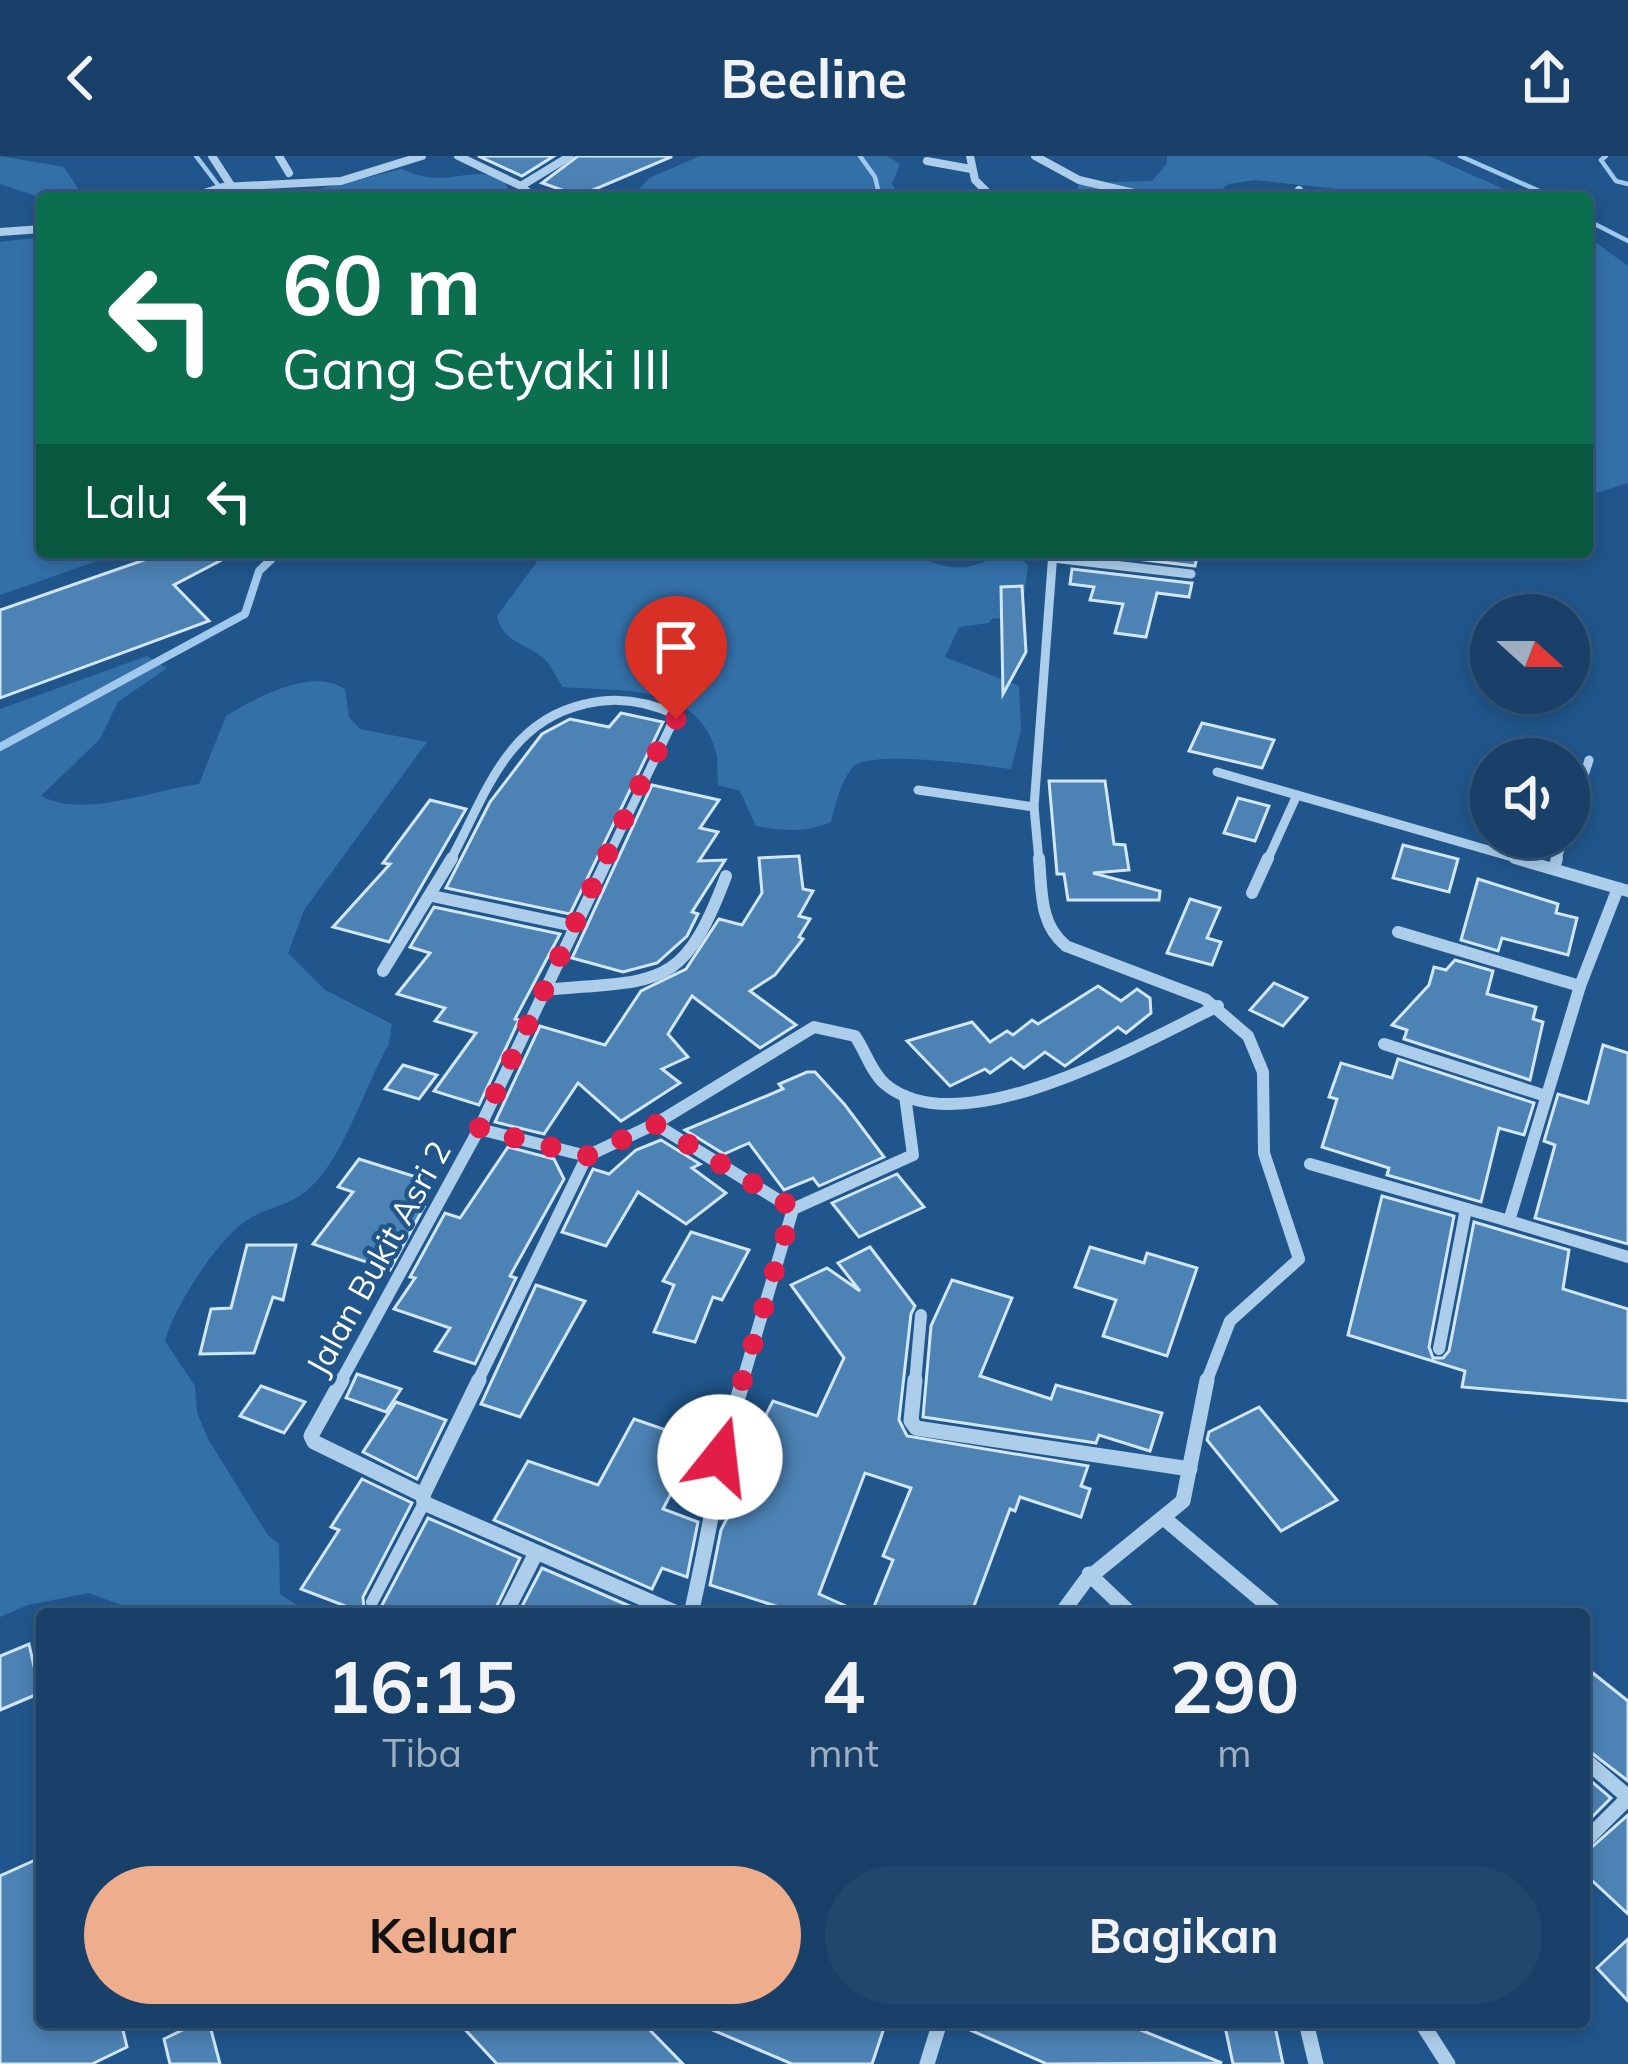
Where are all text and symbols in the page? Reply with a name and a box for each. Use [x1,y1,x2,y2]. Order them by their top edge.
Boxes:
text: Beeline [721,44,907,112]
icon: back [48,45,114,111]
icon: share [1514,45,1580,111]
text: 60 m [282,231,481,336]
icon: left [84,240,240,396]
text: Gang Setyaki III [282,335,672,403]
icon: left [196,468,262,534]
text: Lalu [84,473,172,529]
north arrow [1470,594,1590,714]
map controls [1470,594,1590,858]
pin [625,596,727,719]
icon: arrive [643,614,709,680]
button: sound [1470,738,1590,858]
street label: Jalan Bukit Asri 2 [296,1133,459,1382]
position arrow [657,1394,783,1520]
text: 16:15 [327,1641,517,1731]
text: 4 [822,1641,865,1731]
text: 290 [1170,1641,1299,1731]
text: Tiba [382,1728,462,1777]
text: mnt [808,1728,879,1777]
text: m [1217,1728,1252,1777]
button: Keluar [84,1866,801,2004]
button: Bagikan [825,1866,1542,2004]

